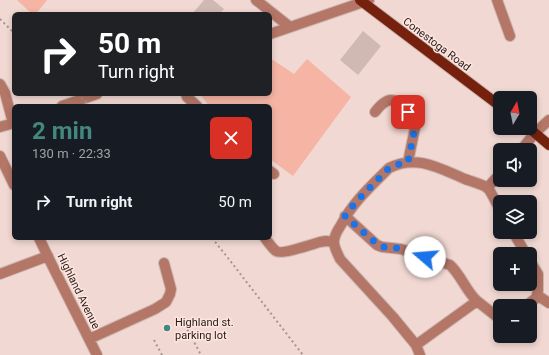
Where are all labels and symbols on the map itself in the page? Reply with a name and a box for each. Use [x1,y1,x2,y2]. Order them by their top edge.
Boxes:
street label: Conestoga Road [400,15,473,74]
north arrow [493,91,537,135]
pin [391,95,425,129]
position arrow [404,236,446,278]
street label: Highland Avenue [55,251,103,331]
place label: Highland st. parking lot [175,316,234,342]
marker: Highland st. parking lot [162,323,172,333]

